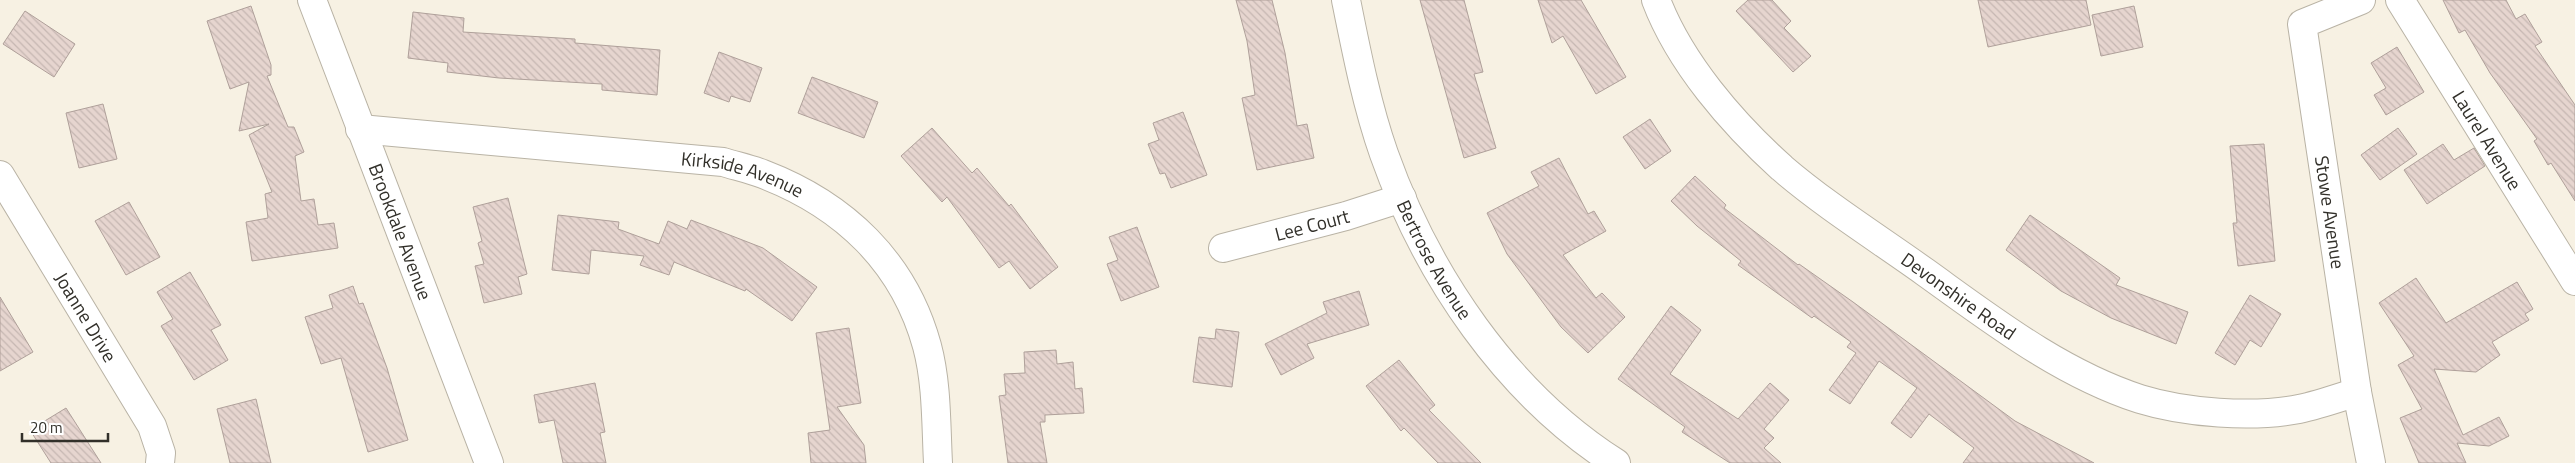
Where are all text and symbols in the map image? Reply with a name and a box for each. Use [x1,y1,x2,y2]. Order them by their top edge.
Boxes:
street label: Laurel Avenue [2446,84,2530,195]
street label: Kirkside Avenue [680,143,809,204]
street label: Stowe Avenue [2308,153,2353,271]
street label: Brookdale Avenue [362,159,440,304]
street label: Bertrose Avenue [1390,195,1480,325]
street label: Lee Court [1271,201,1353,248]
street label: Devonshire Road [1896,245,2022,347]
street label: Joanne Drive [48,266,125,367]
scale bar [22,410,109,442]
text: 20 m [30,416,63,439]

